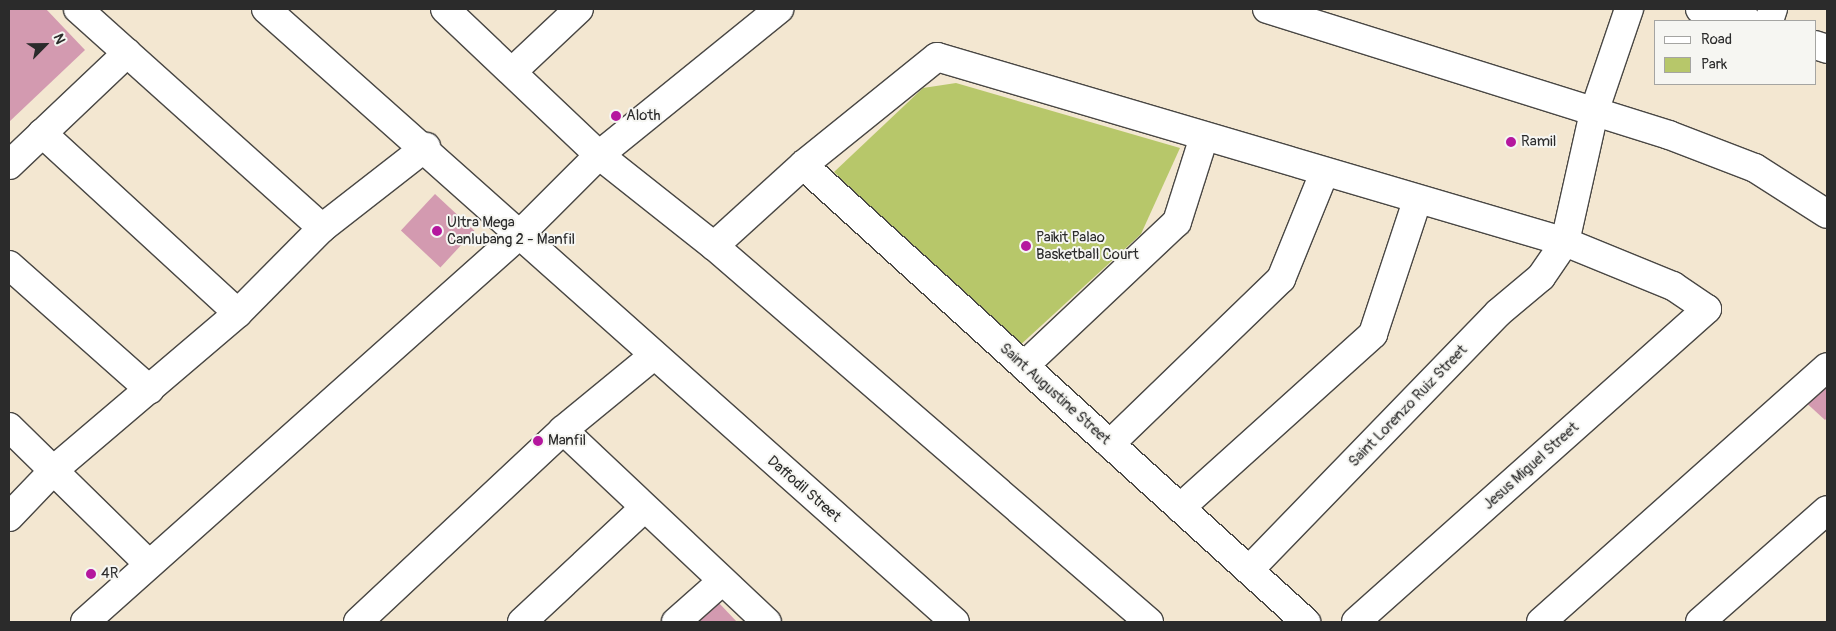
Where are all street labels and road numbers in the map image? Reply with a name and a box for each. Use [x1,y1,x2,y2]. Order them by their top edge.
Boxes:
street label: Saint Augustine Street [996,340,1114,448]
street label: Saint Lorenzo Ruiz Street [1345,341,1471,471]
street label: Jesus Miguel Street [1480,419,1582,513]
street label: Daffodil Street [763,452,845,526]

